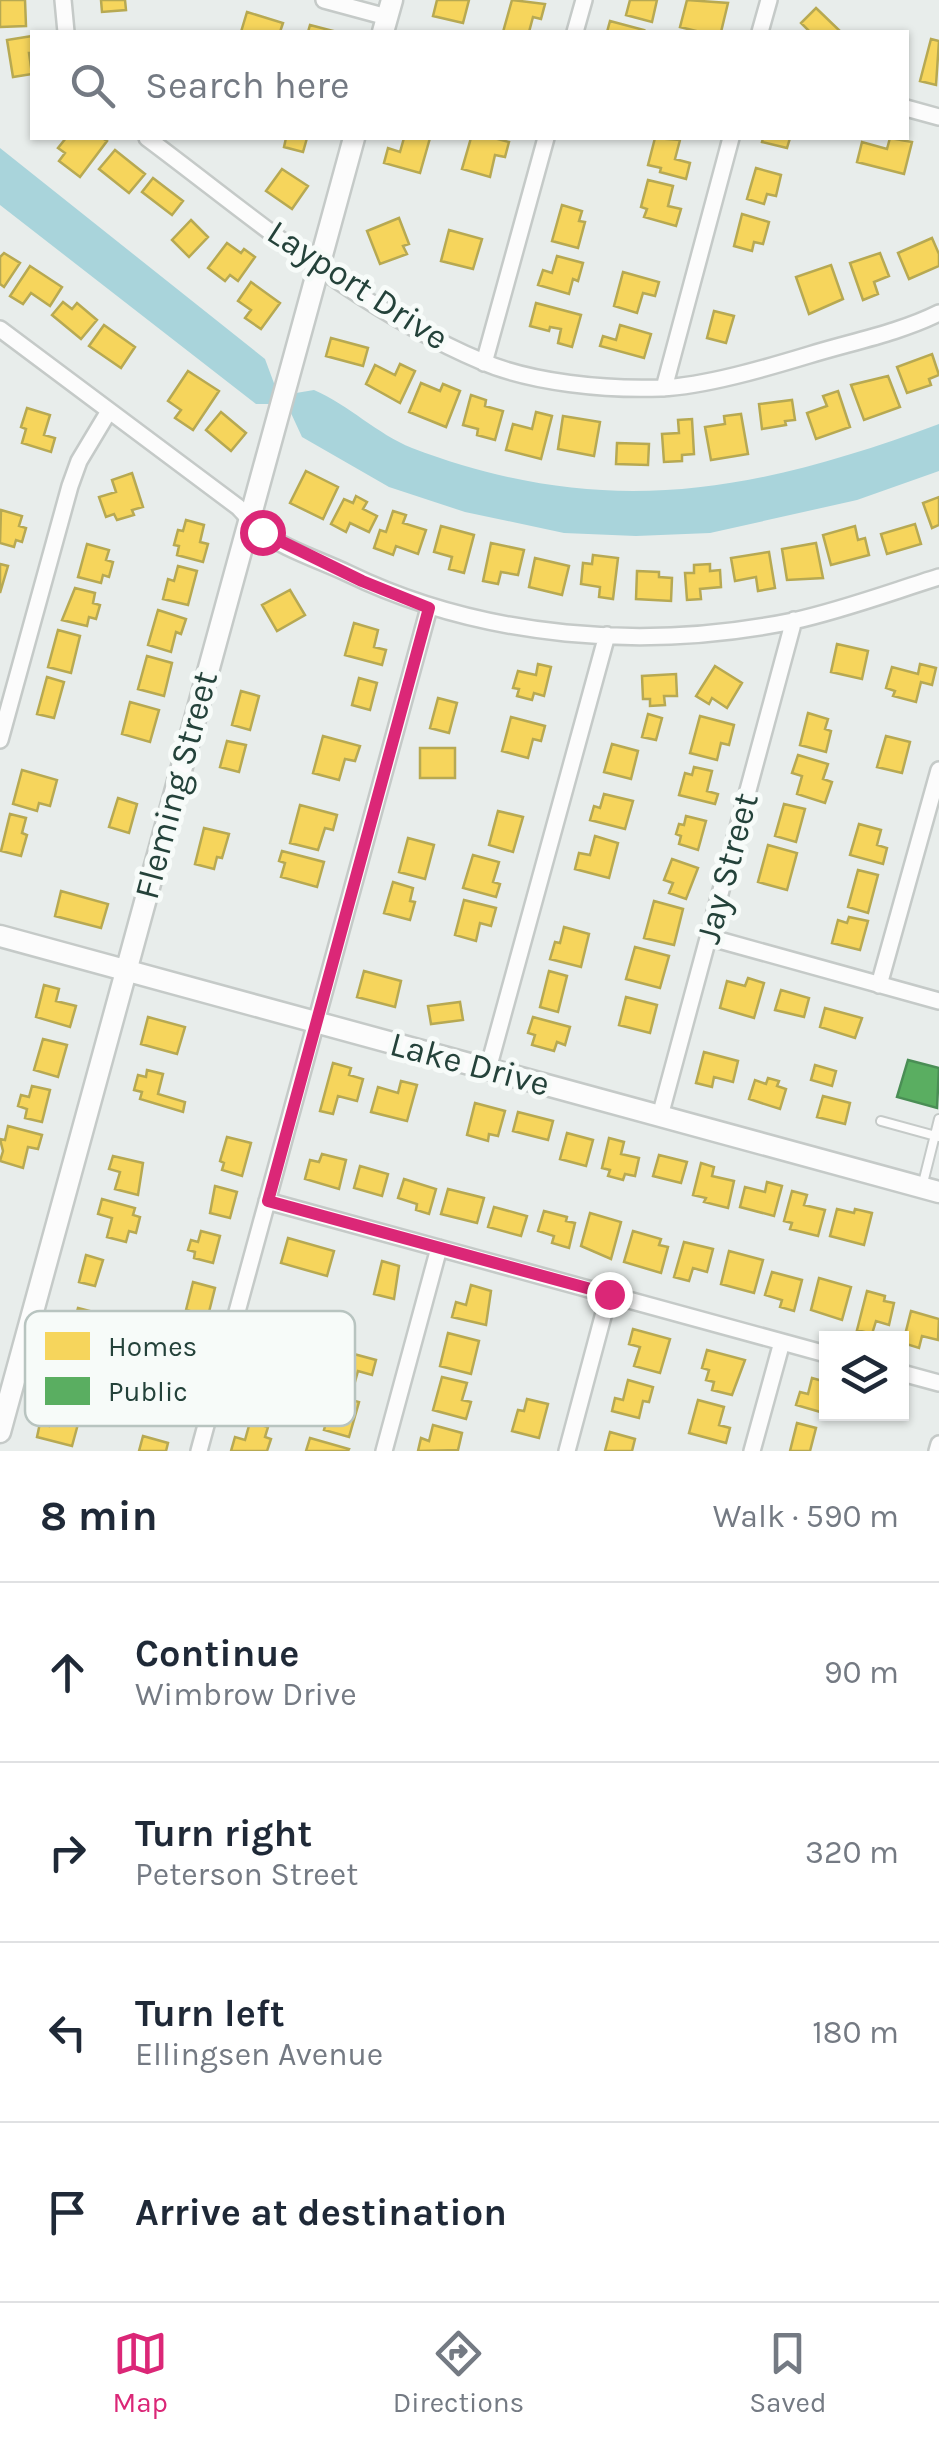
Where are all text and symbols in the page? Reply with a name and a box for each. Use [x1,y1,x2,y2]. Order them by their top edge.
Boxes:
search box [30,30,909,140]
icon: search [65,58,120,113]
text: Search here [145,63,349,108]
street label: Layport Drive [260,211,456,359]
route start [240,510,286,556]
street label: Fleming Street [126,666,226,904]
street label: Jay Street [687,788,767,948]
street label: Lake Drive [386,1023,554,1105]
route end [587,1272,633,1318]
legend [25,1311,355,1426]
text: Homes [108,1330,197,1363]
map controls [819,1331,909,1421]
button: layers [819,1331,909,1421]
text: Public [108,1375,188,1408]
text: 8 min [40,1491,158,1541]
text: Walk · 590 m [713,1498,899,1535]
text: Continue [135,1631,299,1676]
icon: ahead [40,1645,95,1700]
text: 90 m [824,1654,899,1691]
text: Wimbrow Drive [135,1676,357,1713]
text: Turn right [135,1811,312,1856]
icon: right [40,1825,95,1880]
text: 320 m [805,1834,899,1871]
text: Peterson Street [135,1856,358,1893]
text: Turn left [135,1991,285,2036]
icon: left [40,2005,95,2060]
text: 180 m [812,2014,899,2051]
text: Ellingsen Avenue [135,2036,383,2073]
icon: arrive [40,2185,95,2240]
text: Arrive at destination [135,2190,507,2235]
tab: Map [112,2326,168,2419]
tab: Directions [393,2326,524,2419]
tab: Saved [749,2326,827,2419]

